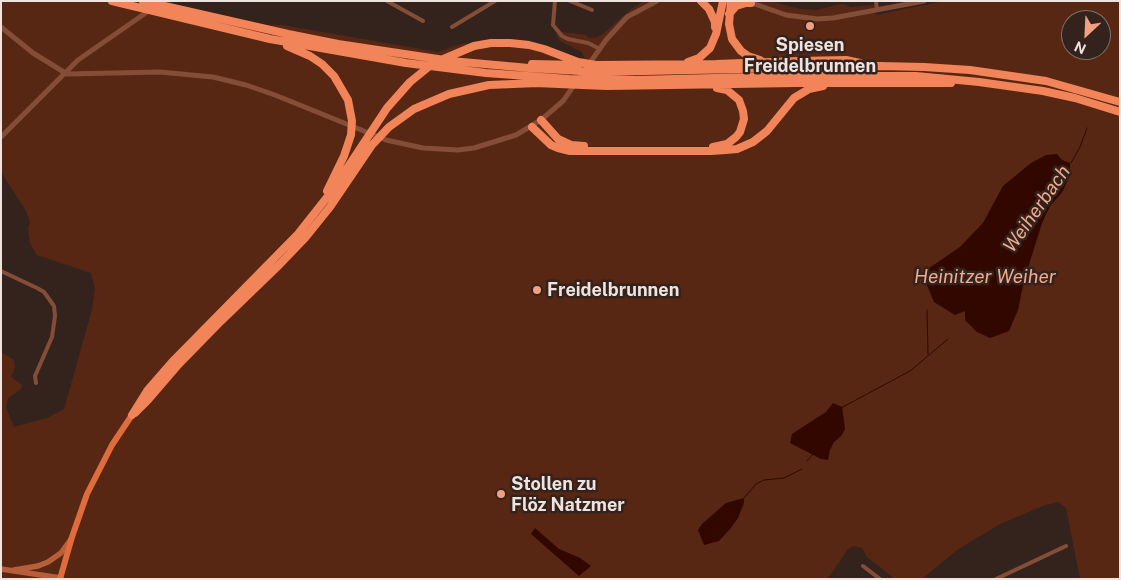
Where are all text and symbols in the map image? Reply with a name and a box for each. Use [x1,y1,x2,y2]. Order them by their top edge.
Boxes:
north arrow [1061,10,1111,60]
marker: Spiesen Freidelbrunnen [804,20,816,32]
place label: Spiesen Freidelbrunnen [744,34,876,76]
text: N [1072,38,1088,57]
water label: Weiherbach [999,161,1075,257]
water label: Heinitzer Weiher [914,266,1056,288]
place label: Freidelbrunnen [547,279,679,301]
marker: Freidelbrunnen [531,284,543,296]
place label: Stollen zu Flöz Natzmer [511,473,625,516]
marker: Stollen zu Flöz Natzmer [495,488,507,500]

